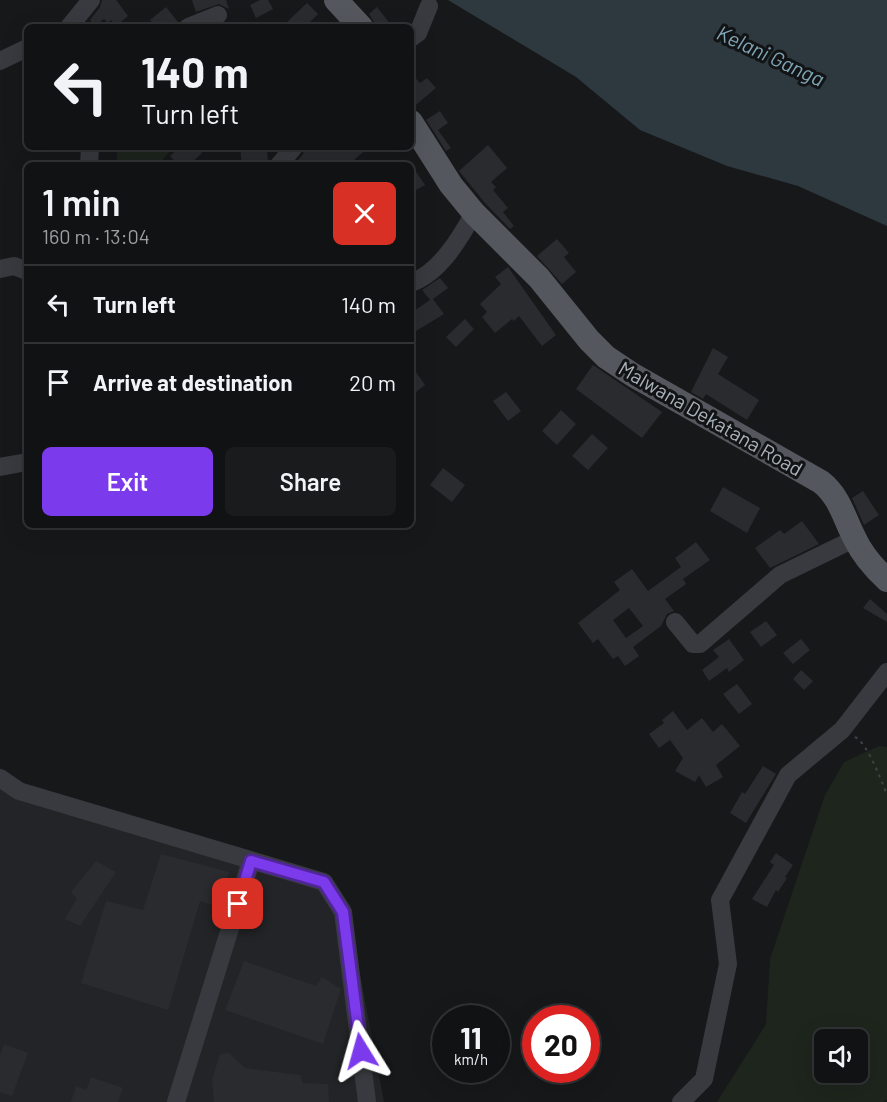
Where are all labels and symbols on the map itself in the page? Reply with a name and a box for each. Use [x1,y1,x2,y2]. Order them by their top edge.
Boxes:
water label: Kelani Ganga [713,19,829,91]
street label: Malwana Dekatana Road [615,356,807,480]
pin [212,878,263,929]
speed limit sign: 20 [522,1005,600,1083]
position arrow [329,1019,393,1083]

